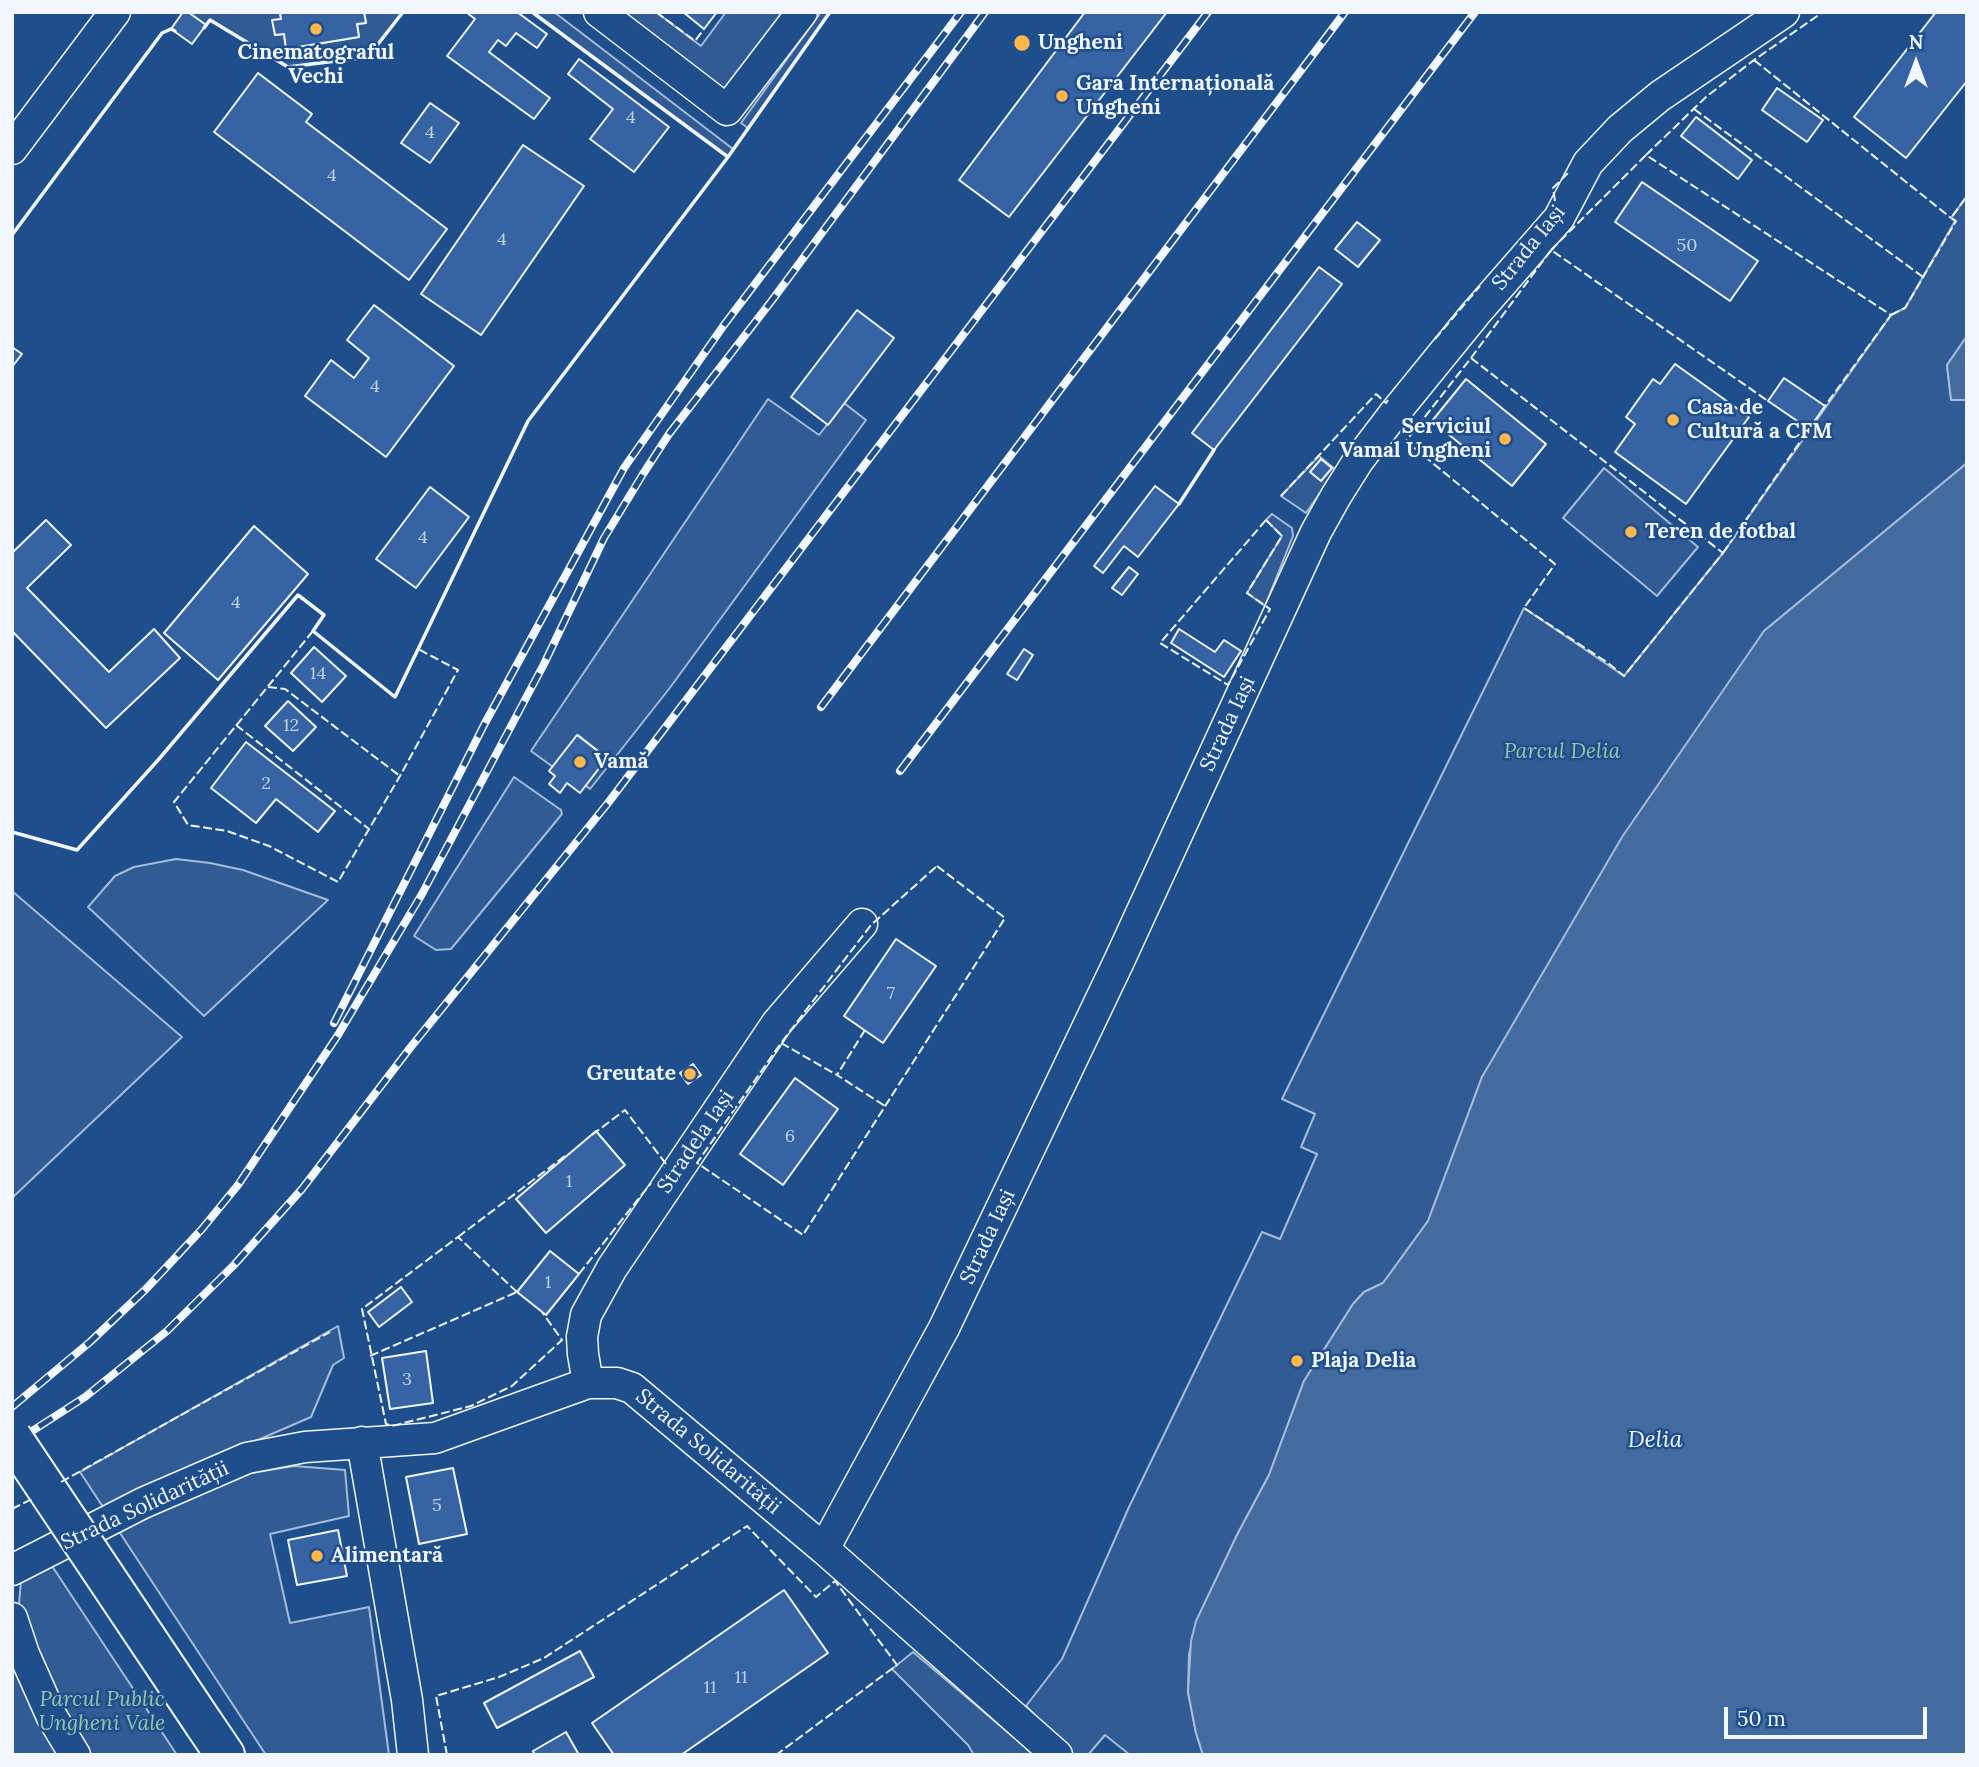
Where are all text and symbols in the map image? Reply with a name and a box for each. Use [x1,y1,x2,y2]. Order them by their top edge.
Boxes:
marker: Cinematograful Vechi [308,21,324,37]
north arrow [1881,28,1951,98]
place label: Ungheni [1038,30,1123,56]
text: N [1909,30,1923,54]
marker: Ungheni [1012,33,1032,53]
place label: Cinematograful Vechi [238,40,394,90]
place label: Gara Internațională Ungheni [1076,71,1274,121]
marker: Gara Internațională Ungheni [1054,88,1070,104]
house number: 4 [626,107,636,129]
house number: 4 [425,122,435,144]
house number: 4 [327,165,337,187]
street label: Strada Iași [1487,200,1571,296]
house number: 4 [497,229,507,251]
house number: 50 [1677,235,1697,257]
house number: 4 [370,376,380,398]
place label: Casa de Cultură a CFM [1687,395,1832,445]
marker: Casa de Cultură a CFM [1665,412,1681,428]
place label: Serviciul Vamal Ungheni [1339,414,1491,464]
marker: Serviciul Vamal Ungheni [1497,431,1513,447]
place label: Teren de fotbal [1645,519,1796,545]
marker: Teren de fotbal [1623,524,1639,540]
house number: 4 [418,527,428,549]
house number: 4 [231,592,241,614]
house number: 14 [310,663,326,685]
street label: Strada Iași [1195,672,1261,776]
house number: 12 [283,715,299,737]
park label: Parcul Delia [1504,739,1620,765]
place label: Vamă [594,749,648,775]
marker: Vamă [572,754,588,770]
house number: 2 [261,773,271,795]
house number: 7 [887,983,895,1005]
place label: Greutate [587,1061,676,1087]
marker: Greutate [682,1066,698,1082]
street label: Stradela Iași [652,1086,740,1198]
house number: 6 [785,1126,795,1148]
house number: 1 [566,1171,572,1193]
street label: Strada Iași [955,1185,1021,1289]
house number: 1 [545,1272,551,1294]
place label: Plaja Delia [1311,1348,1416,1374]
marker: Plaja Delia [1289,1353,1305,1369]
house number: 3 [402,1369,412,1391]
street label: Strada Solidarității [630,1384,786,1520]
water label: Delia [1628,1426,1682,1454]
street label: Strada Solidarității [57,1456,233,1556]
house number: 5 [432,1495,442,1517]
place label: Alimentară [331,1543,443,1569]
marker: Alimentară [309,1548,325,1564]
house number: 11 [734,1667,748,1689]
house number: 11 [703,1677,717,1699]
park label: Parcul Public Ungheni Vale [39,1687,165,1737]
scale bar [1727,1694,1930,1738]
text: 50 m [1737,1705,1786,1732]

